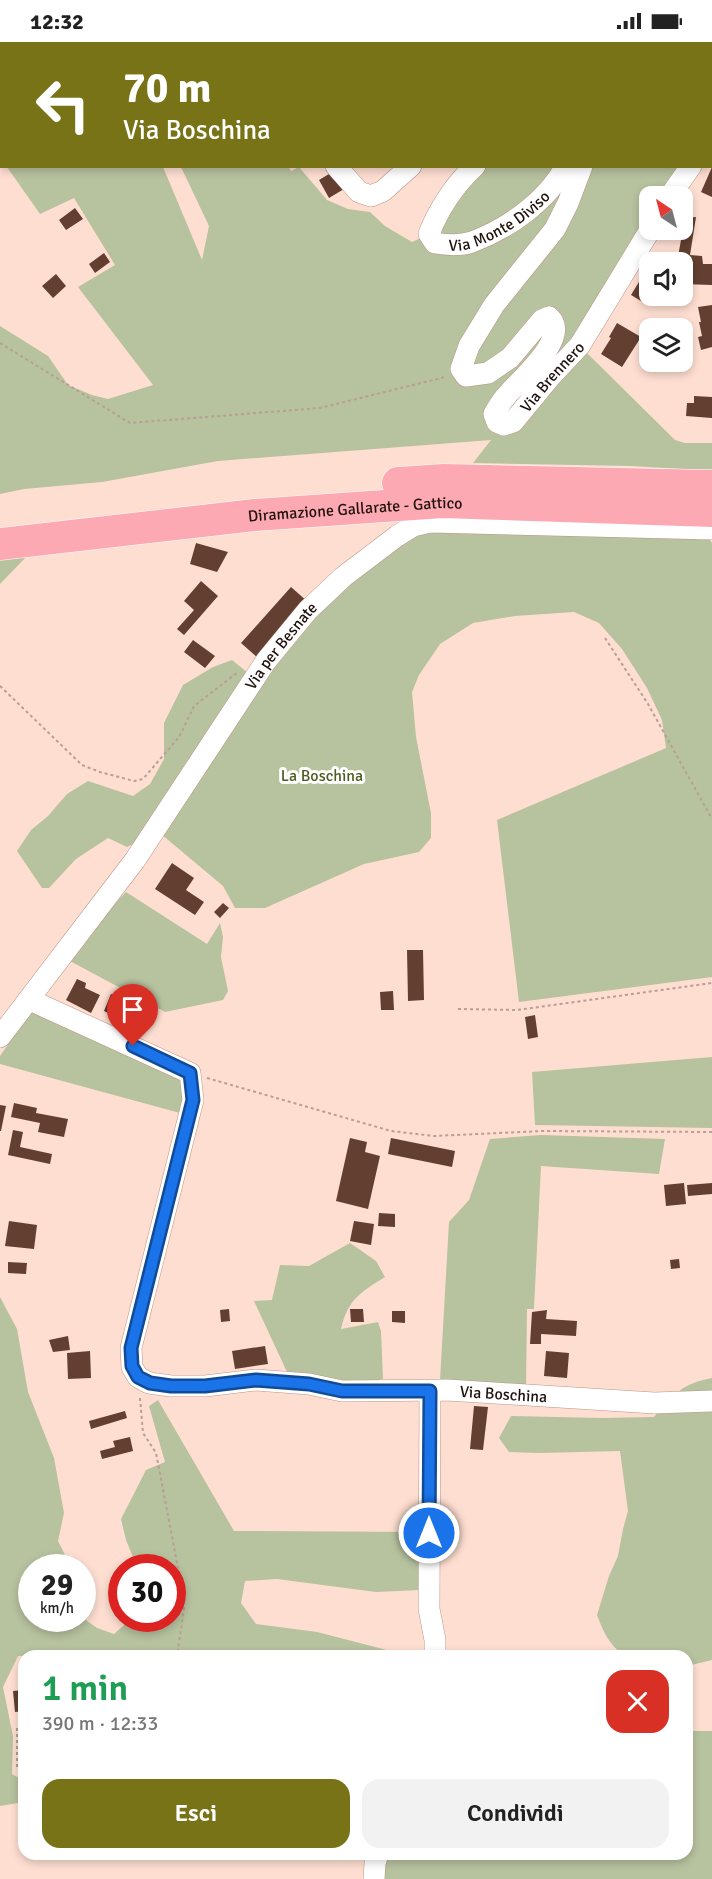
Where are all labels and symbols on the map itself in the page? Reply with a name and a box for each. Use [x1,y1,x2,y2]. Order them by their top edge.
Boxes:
north arrow [639,186,693,240]
street label: Via Monte Diviso [449,187,554,256]
street label: Via Brennero [516,338,589,417]
street label: Diramazione Gallarate - Gattico [247,493,463,527]
street label: Via per Besnate [241,598,321,694]
park label: La Boschina [281,766,363,786]
pin [107,984,158,1046]
street label: Via Boschina [459,1382,548,1407]
position arrow [397,1501,461,1565]
speed limit sign: 30 [108,1554,186,1632]

